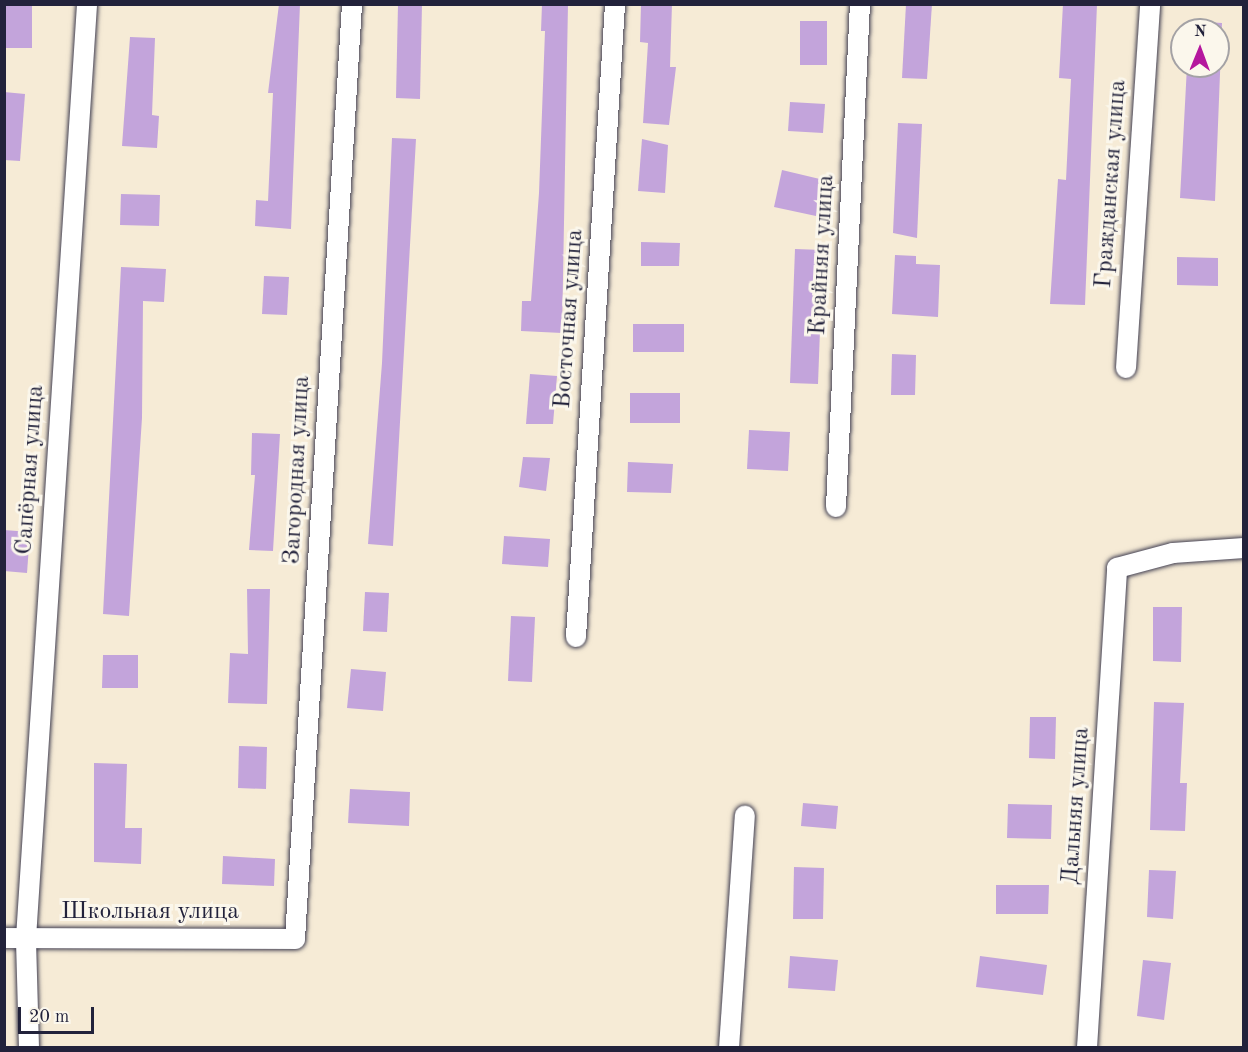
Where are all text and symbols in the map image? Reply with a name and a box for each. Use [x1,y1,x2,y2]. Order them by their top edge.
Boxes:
north arrow [1170,18,1230,78]
text: N [1194,24,1207,40]
street label: Гражданская улица [1090,79,1134,289]
street label: Крайняя улица [804,174,842,336]
street label: Восточная улица [549,228,591,410]
street label: Загородная улица [279,375,317,565]
street label: Сапёрная улица [11,384,51,556]
street label: Дальняя улица [1057,726,1097,886]
street label: Школьная улица [61,899,239,927]
scale bar [21,995,98,1033]
text: 20 m [29,1008,69,1026]

